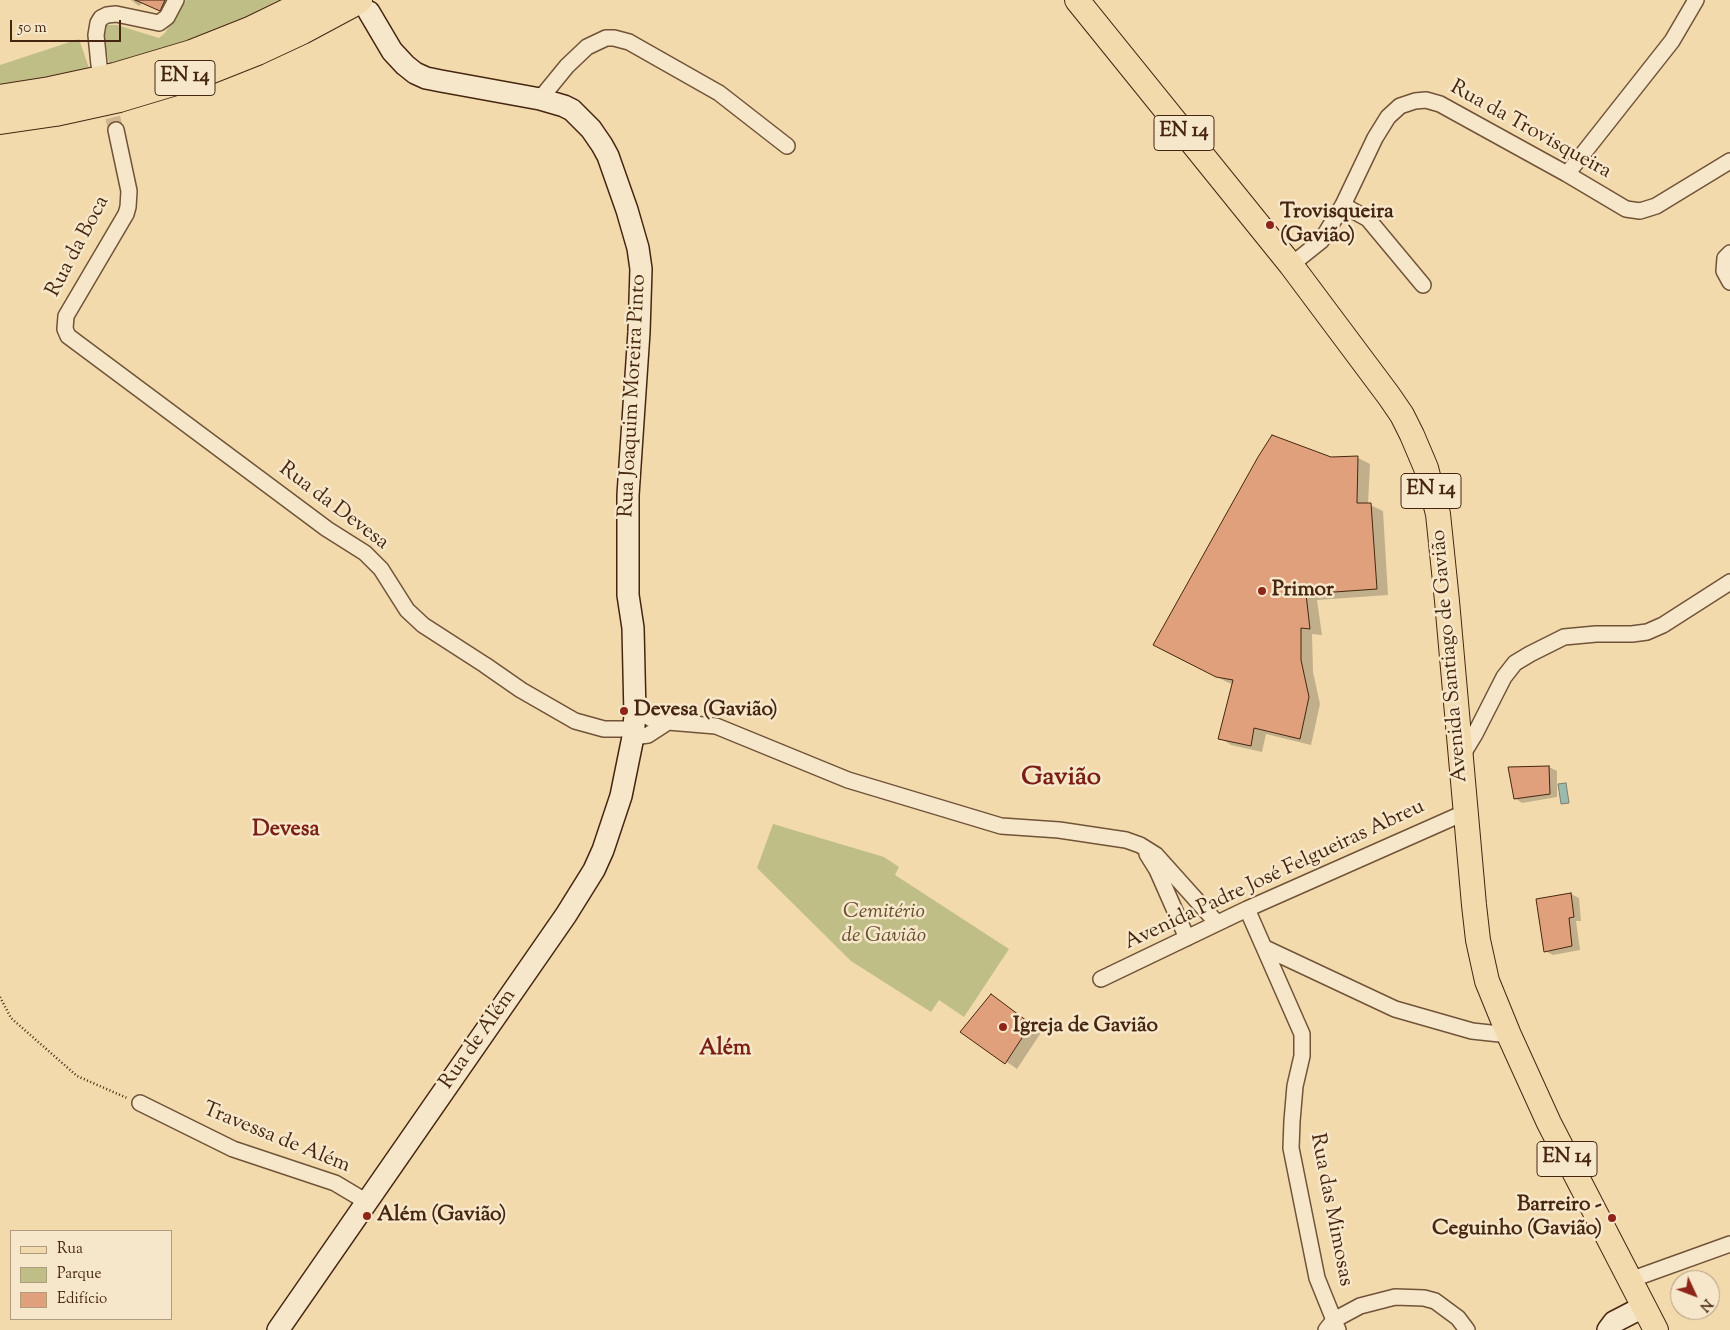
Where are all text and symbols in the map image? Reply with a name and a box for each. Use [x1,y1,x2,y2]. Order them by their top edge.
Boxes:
scale bar [12,10,124,42]
text: 50 m [18,18,47,39]
road number: EN 14 [155,60,215,96]
street label: Rua da Trovisqueira [1445,76,1615,186]
road number: EN 14 [1154,116,1214,150]
street label: Rua da Boca [42,192,116,302]
place label: Trovisqueira (Gavião) [1280,200,1394,250]
marker: Trovisqueira (Gavião) [1264,219,1276,231]
street label: Rua Joaquim Moreira Pinto [615,274,653,518]
street label: Rua da Devesa [273,458,393,556]
road number: EN 14 [1401,474,1461,508]
street label: Avenida Santiago de Gavião [1427,529,1475,783]
place label: Primor [1272,578,1334,604]
marker: Primor [1256,585,1268,597]
place label: Devesa (Gavião) [634,698,778,724]
marker: Devesa (Gavião) [618,705,630,717]
district label: Gavião [1021,764,1101,796]
street label: Avenida Padre José Felgueiras Abreu [1121,795,1429,957]
district label: Devesa [252,818,320,844]
park label: Cemitério de Gavião [842,900,926,950]
street label: Rua de Além [435,985,523,1095]
place label: Igreja de Gavião [1013,1014,1158,1040]
marker: Igreja de Gavião [997,1021,1009,1033]
district label: Além [699,1037,751,1063]
street label: Travessa de Além [199,1098,353,1180]
street label: Rua das Mimosas [1303,1131,1357,1289]
road number: EN 14 [1537,1142,1597,1176]
place label: Barreiro - Ceguinho (Gavião) [1432,1193,1602,1243]
place label: Além (Gavião) [377,1203,506,1229]
marker: Além (Gavião) [361,1210,373,1222]
marker: Barreiro - Ceguinho (Gavião) [1606,1212,1618,1224]
legend [10,1230,172,1320]
text: Rua [57,1239,83,1260]
text: Parque [57,1264,101,1285]
north arrow [1670,1270,1720,1320]
text: Edifício [57,1289,107,1310]
text: N [1694,1294,1716,1315]

